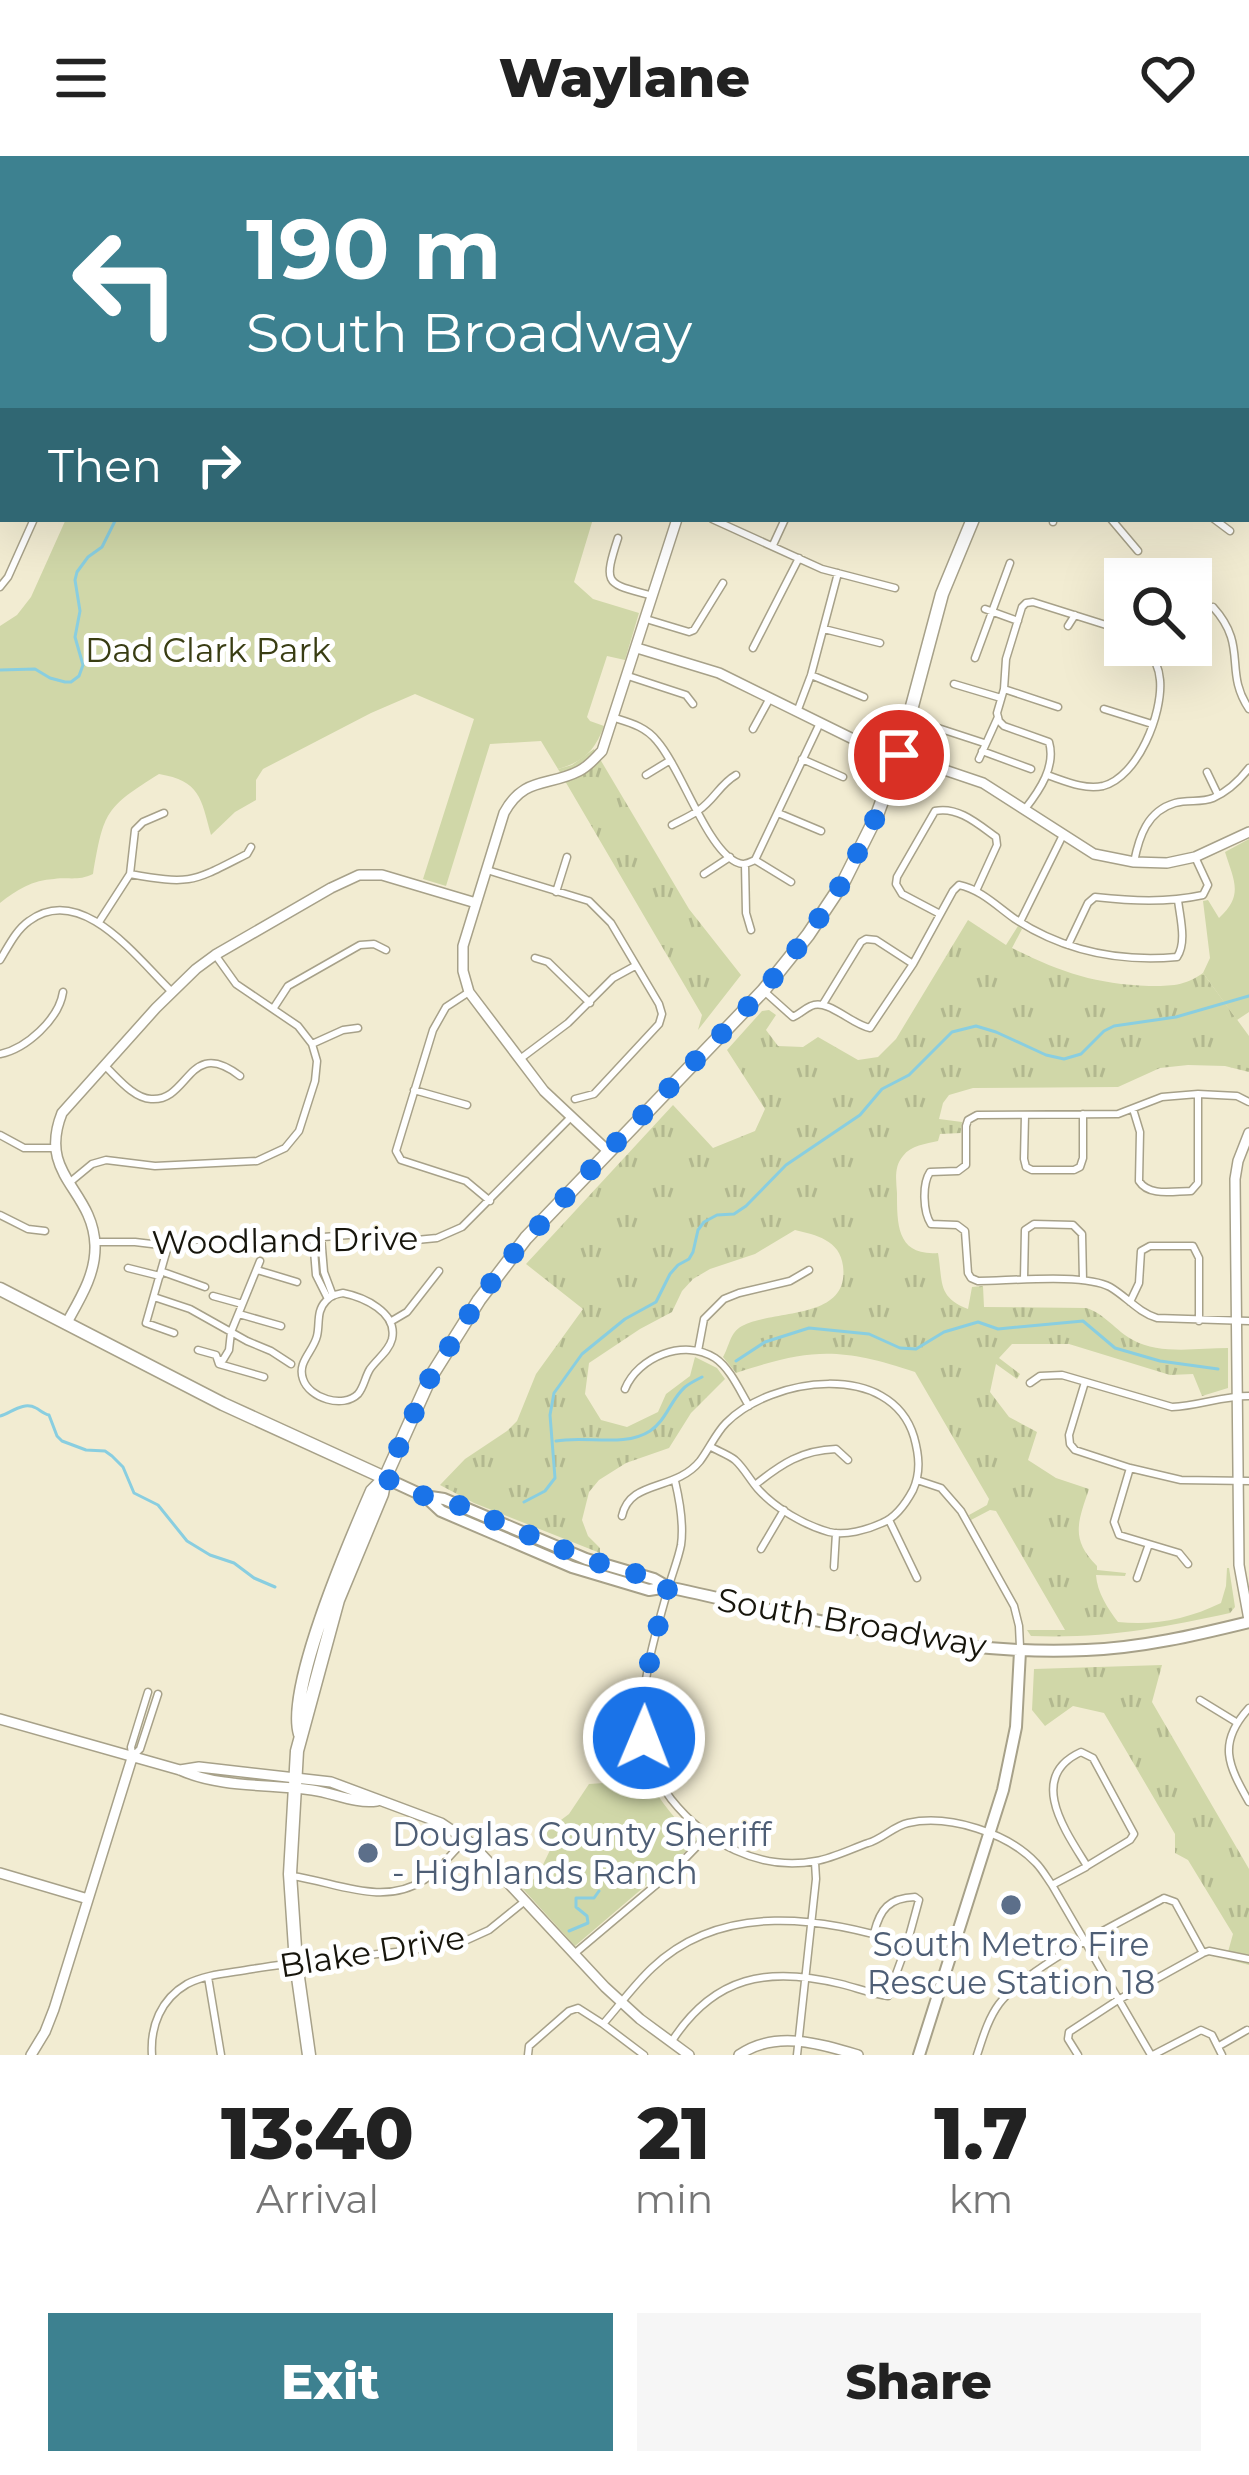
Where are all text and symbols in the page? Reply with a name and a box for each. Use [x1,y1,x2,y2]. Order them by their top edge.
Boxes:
icon: menu [48,45,114,111]
text: Waylane [499,45,750,111]
icon: heart [1135,45,1201,111]
text: 190 m [246,198,501,300]
icon: left [48,204,204,360]
text: South Broadway [246,300,692,366]
icon: right [186,432,252,498]
text: Then [48,438,162,493]
map controls [1104,558,1212,666]
button: search [1104,558,1212,666]
park label: Dad Clark Park [85,630,331,670]
pin [848,704,950,806]
icon: arrive [866,722,932,788]
street label: Woodland Drive [151,1218,419,1262]
street label: South Broadway [714,1579,990,1665]
position arrow [581,1675,707,1801]
place label: Douglas County Sheriff - Highlands Ranch [392,1814,773,1892]
marker: Douglas County Sheriff - Highlands Ranch [355,1840,381,1866]
marker: South Metro Fire Rescue Station 18 [998,1892,1024,1918]
street label: Blake Drive [276,1917,468,1985]
place label: South Metro Fire Rescue Station 18 [867,1924,1155,2002]
text: 13:40 [221,2089,414,2177]
text: 21 [638,2089,710,2177]
text: 1.7 [934,2089,1028,2177]
text: Arrival [256,2175,379,2223]
text: min [635,2175,713,2223]
text: km [949,2175,1013,2223]
button: Exit [48,2313,613,2451]
button: Share [637,2313,1201,2451]

